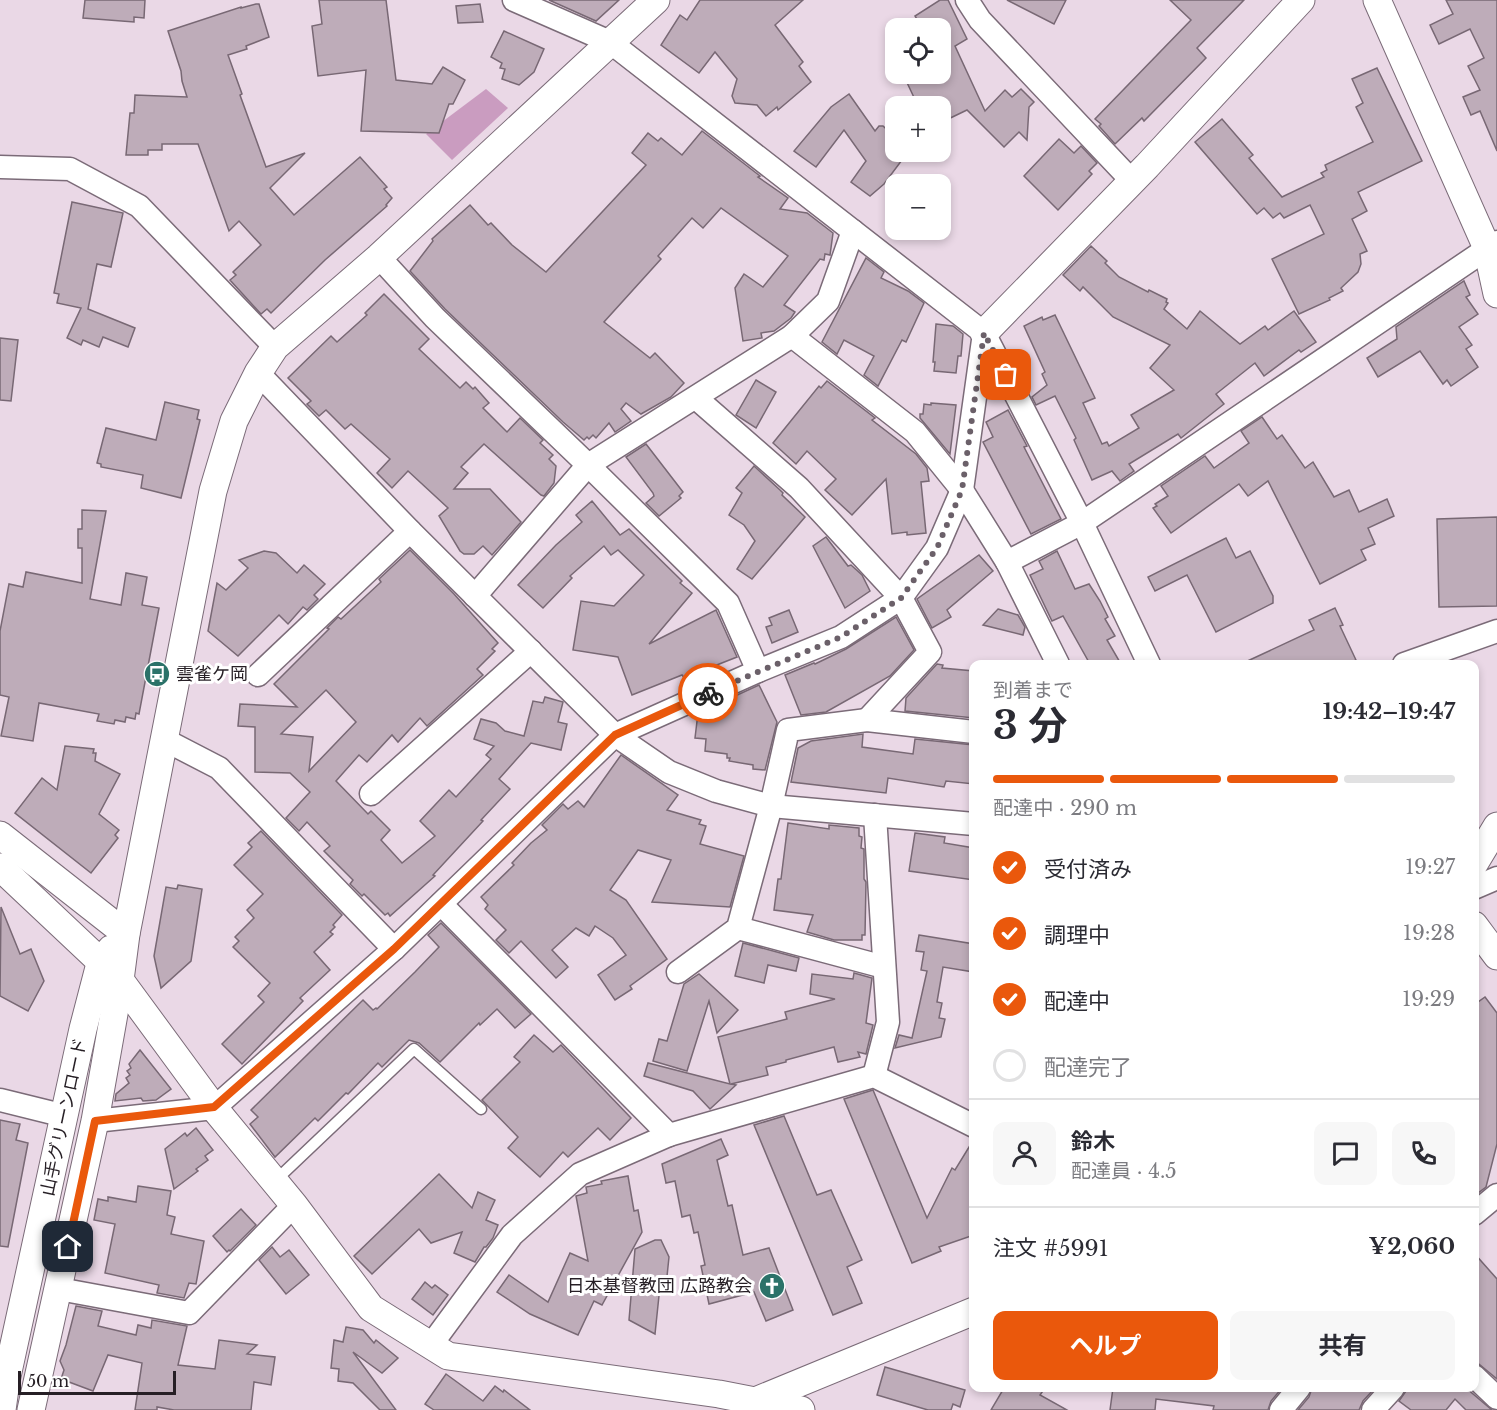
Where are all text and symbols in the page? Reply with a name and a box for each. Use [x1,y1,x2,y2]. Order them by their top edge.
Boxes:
map controls [885,18,951,240]
button: locate [885,18,951,84]
button: + [885,96,951,162]
button: − [885,174,951,240]
pin [980,349,1031,400]
icon: bag [989,358,1022,391]
bus stop icon: 雲雀ケ岡 [142,659,172,689]
place label: 雲雀ケ岡 [176,663,248,685]
courier [678,663,738,723]
icon: bike [692,677,725,710]
text: 到着まで [993,678,1073,702]
text: 19:42–19:47 [1323,698,1455,725]
text: 3 分 [993,701,1067,750]
text: 配達中 · 290 m [993,796,1137,820]
icon: check [993,851,1026,884]
text: 19:27 [1405,855,1455,879]
text: 受付済み [1044,856,1132,883]
icon: check [993,917,1026,950]
text: 19:28 [1403,921,1455,945]
text: 調理中 [1044,922,1110,949]
icon: check [993,983,1026,1016]
text: 19:29 [1402,987,1455,1011]
text: 配達中 [1044,988,1110,1015]
street label: 山手グリーンロード [36,1036,92,1198]
text: 配達完了 [1044,1054,1132,1081]
button: person [993,1122,1056,1185]
button: chat [1314,1122,1377,1185]
button: phone [1392,1122,1455,1185]
text: 鈴木 [1071,1128,1115,1155]
text: 配達員 · 4.5 [1071,1159,1177,1183]
pin [42,1221,93,1272]
icon: home [51,1230,84,1263]
text: ¥2,060 [1369,1233,1455,1260]
text: 注文 #5991 [993,1235,1109,1262]
church icon: 日本基督教団 広路教会 [757,1271,787,1301]
place label: 日本基督教団 広路教会 [567,1275,752,1297]
button: ヘルプ [993,1311,1218,1380]
button: 共有 [1230,1311,1455,1380]
scale bar [18,1368,176,1396]
text: 50 m [27,1371,69,1391]

